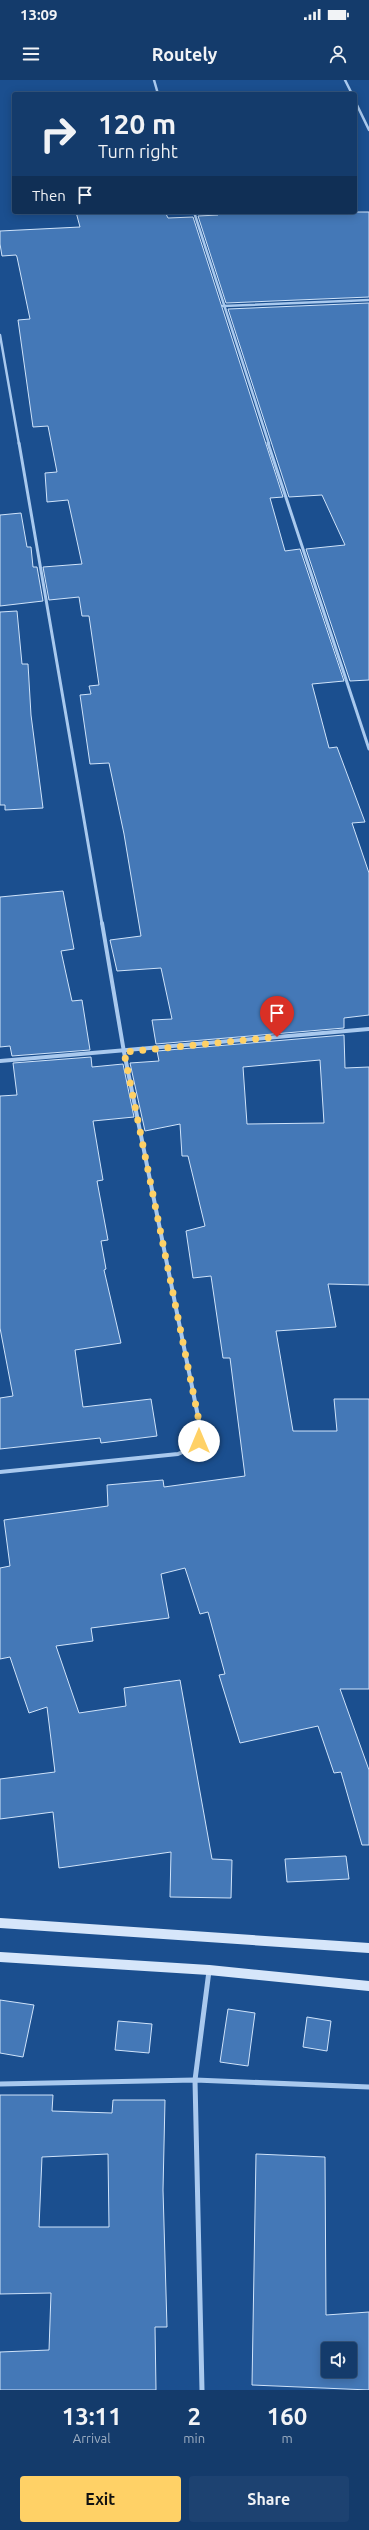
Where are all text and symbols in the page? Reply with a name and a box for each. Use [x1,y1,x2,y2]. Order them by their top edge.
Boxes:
text: 13:09 [20,6,58,23]
icon: menu [20,43,42,65]
icon: person [327,43,349,65]
text: Routely [152,44,217,64]
icon: right [32,108,84,160]
text: 120 m [98,108,176,139]
text: Turn right [98,141,178,161]
icon: arrive [74,184,96,206]
text: Then [32,187,66,204]
pin [260,996,294,1037]
icon: arrive [266,1002,288,1024]
position arrow [178,1420,220,1462]
map controls [321,2342,357,2378]
button: sound [321,2342,357,2378]
text: 13:11 [62,2403,122,2430]
text: 2 [187,2403,201,2430]
text: 160 [267,2403,307,2430]
text: Arrival [73,2431,111,2445]
text: min [183,2431,205,2445]
text: m [281,2431,293,2445]
button: Exit [20,2476,181,2522]
button: Share [189,2476,349,2522]

